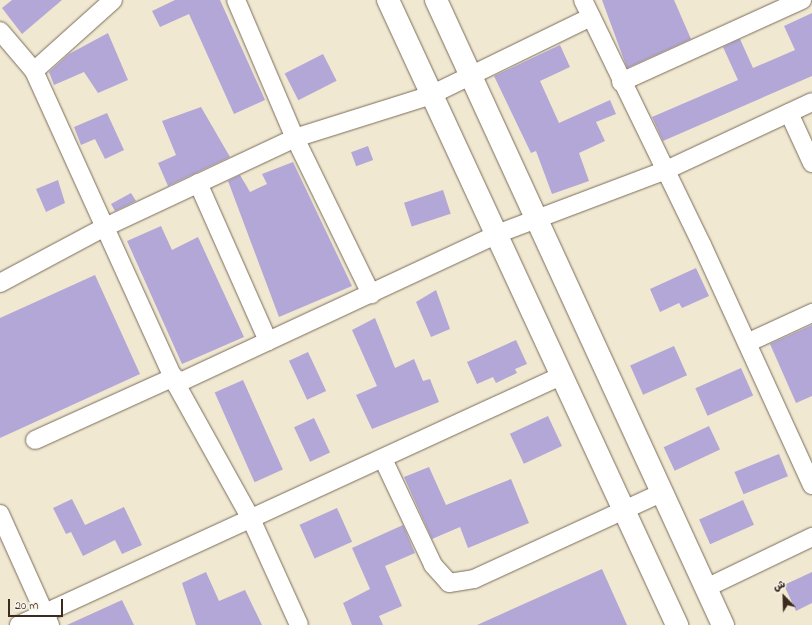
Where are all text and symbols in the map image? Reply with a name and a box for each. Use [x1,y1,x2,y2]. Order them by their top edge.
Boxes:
text: ش [771,576,788,596]
north arrow [764,577,804,617]
scale bar [10,591,65,617]
text: 20 m [15,597,38,615]

